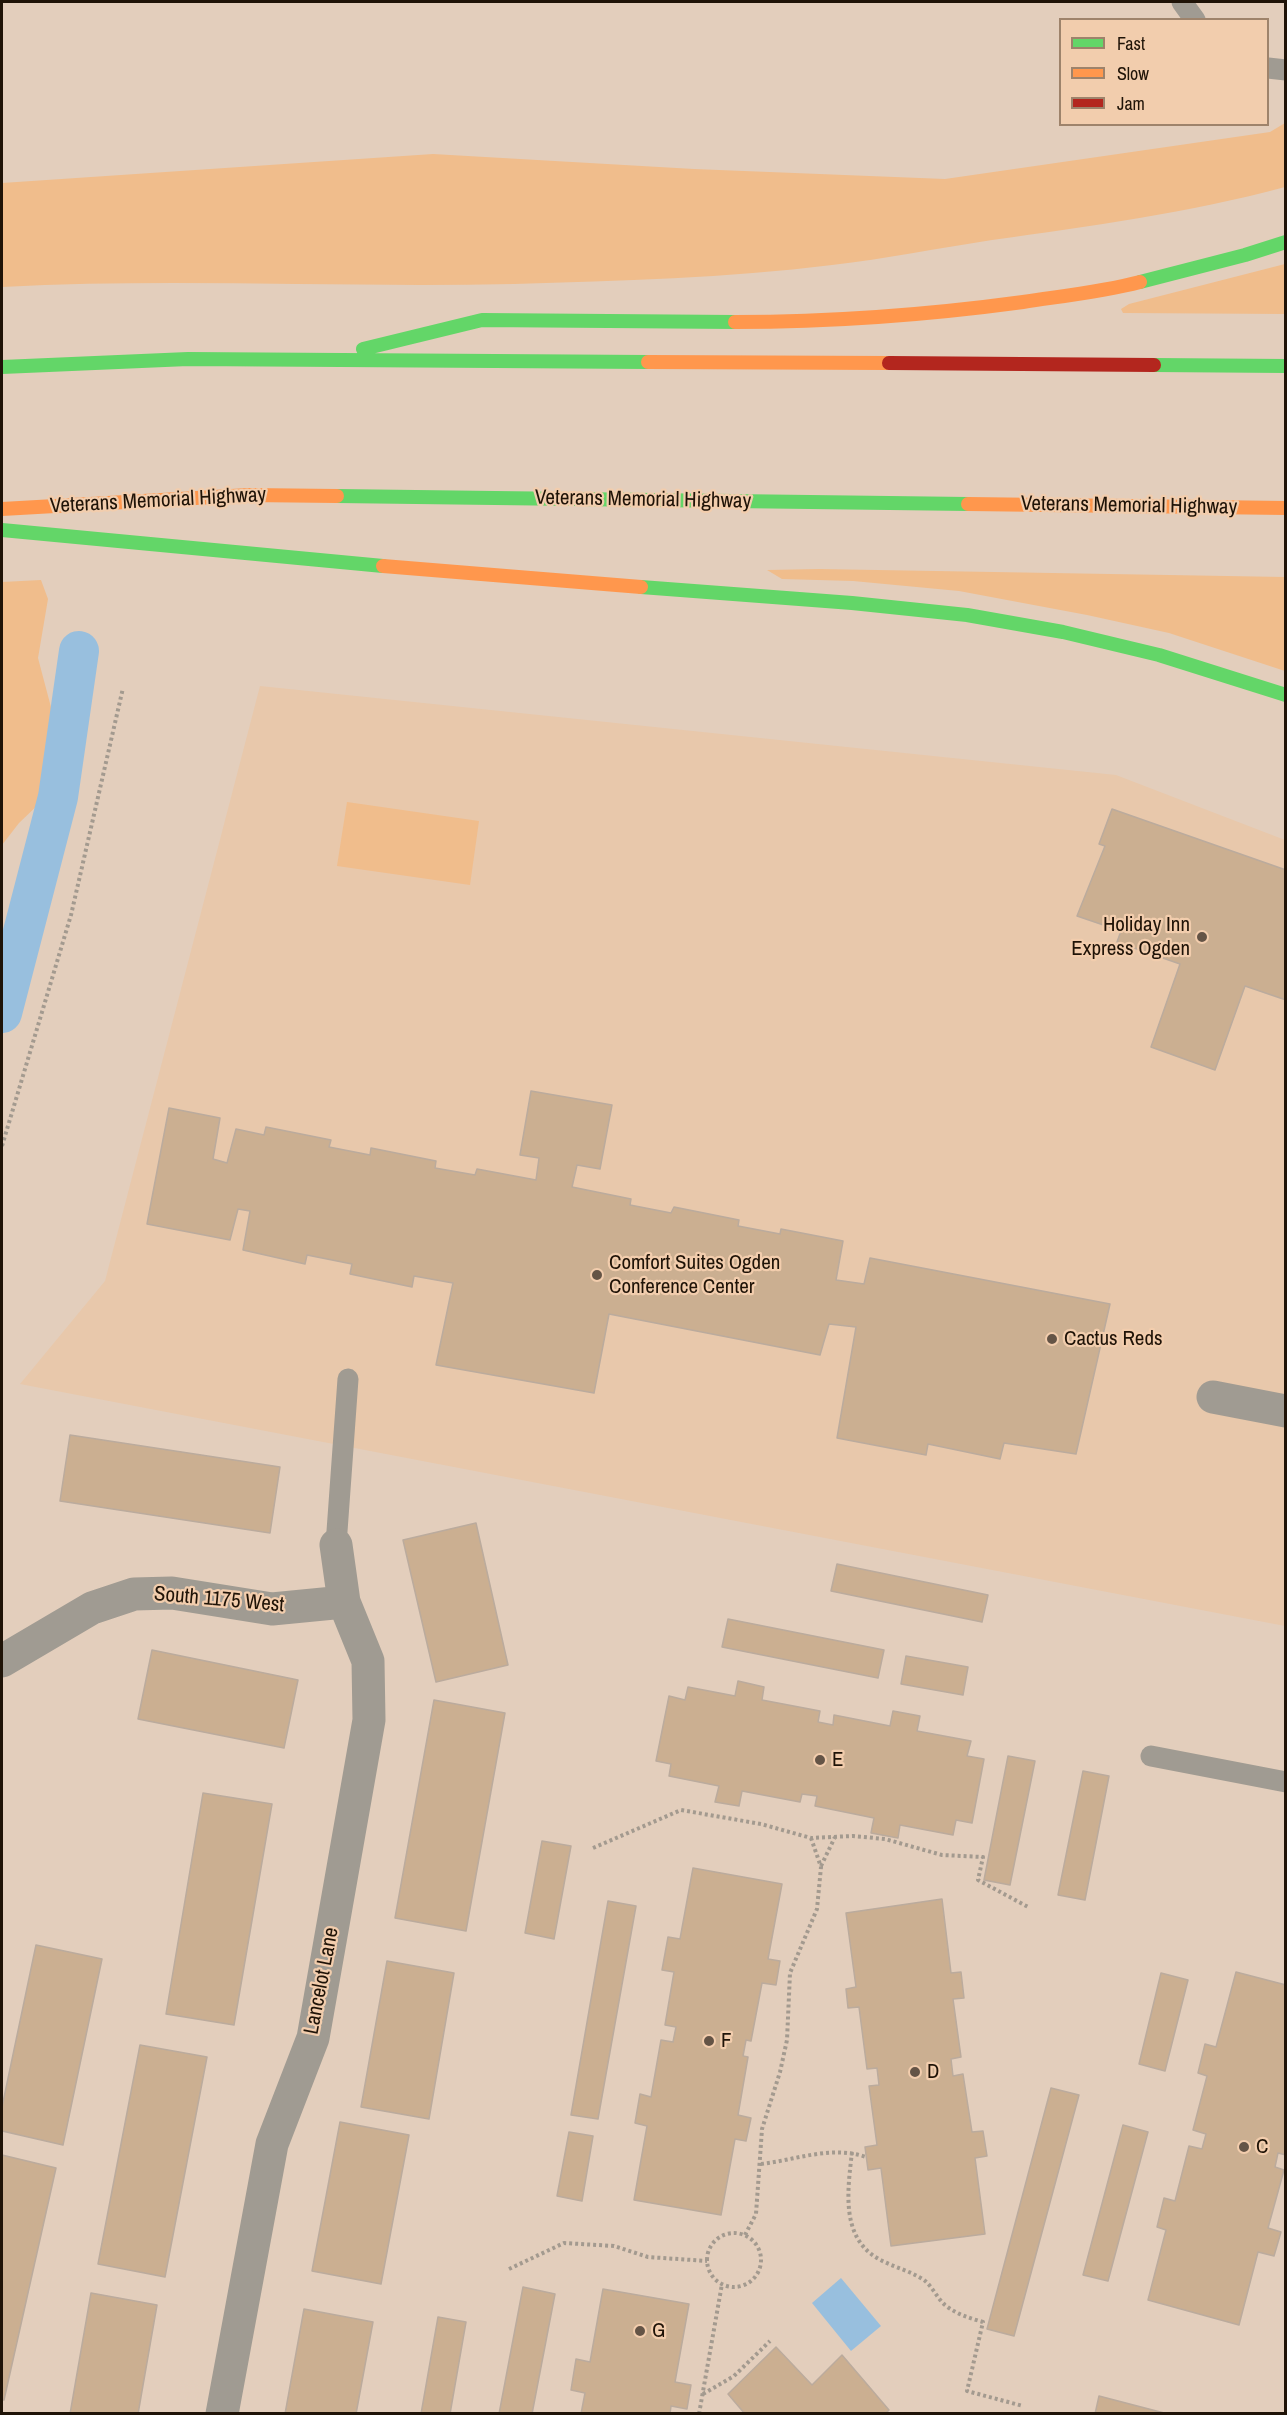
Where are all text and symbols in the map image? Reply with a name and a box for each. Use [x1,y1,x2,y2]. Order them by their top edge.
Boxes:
legend [1059,18,1269,126]
text: Fast [1117,31,1145,56]
text: Slow [1117,61,1149,86]
text: Jam [1117,91,1145,116]
street label: Veterans Memorial Highway [49,483,267,519]
street label: Veterans Memorial Highway [535,486,751,514]
street label: Veterans Memorial Highway [1021,492,1237,520]
place label: Holiday Inn Express Ogden [1071,912,1190,962]
marker: Holiday Inn Express Ogden [1195,930,1209,944]
place label: Comfort Suites Ogden Conference Center [609,1250,780,1300]
marker: Comfort Suites Ogden Conference Center [590,1268,604,1282]
place label: Cactus Reds [1064,1326,1163,1352]
marker: Cactus Reds [1045,1332,1059,1346]
street label: South 1175 West [153,1582,285,1618]
place label: E [832,1747,843,1773]
marker: E [813,1753,827,1767]
street label: Lancelot Lane [299,1925,345,2037]
place label: F [721,2028,732,2054]
marker: F [702,2034,716,2048]
place label: D [927,2059,939,2085]
marker: D [908,2065,922,2079]
place label: C [1256,2134,1268,2160]
marker: C [1237,2140,1251,2154]
place label: G [652,2318,665,2344]
marker: G [633,2324,647,2338]

